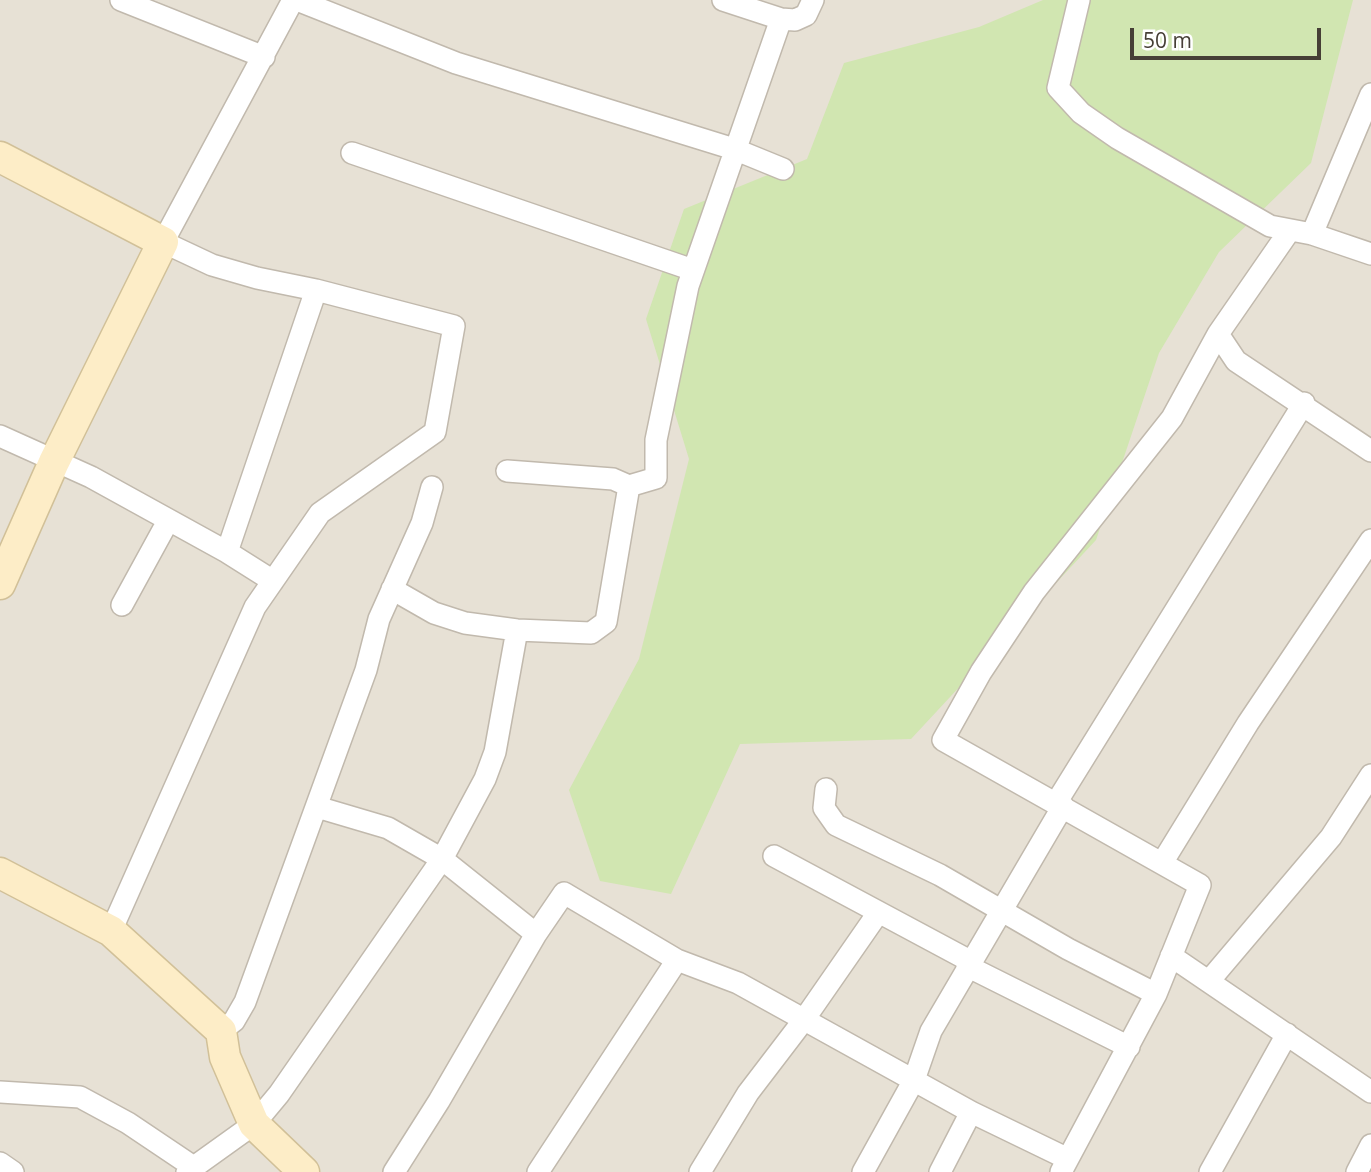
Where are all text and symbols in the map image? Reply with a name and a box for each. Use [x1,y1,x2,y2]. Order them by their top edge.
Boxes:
scale bar [1133,14,1324,58]
text: 50 m [1143,26,1192,54]

